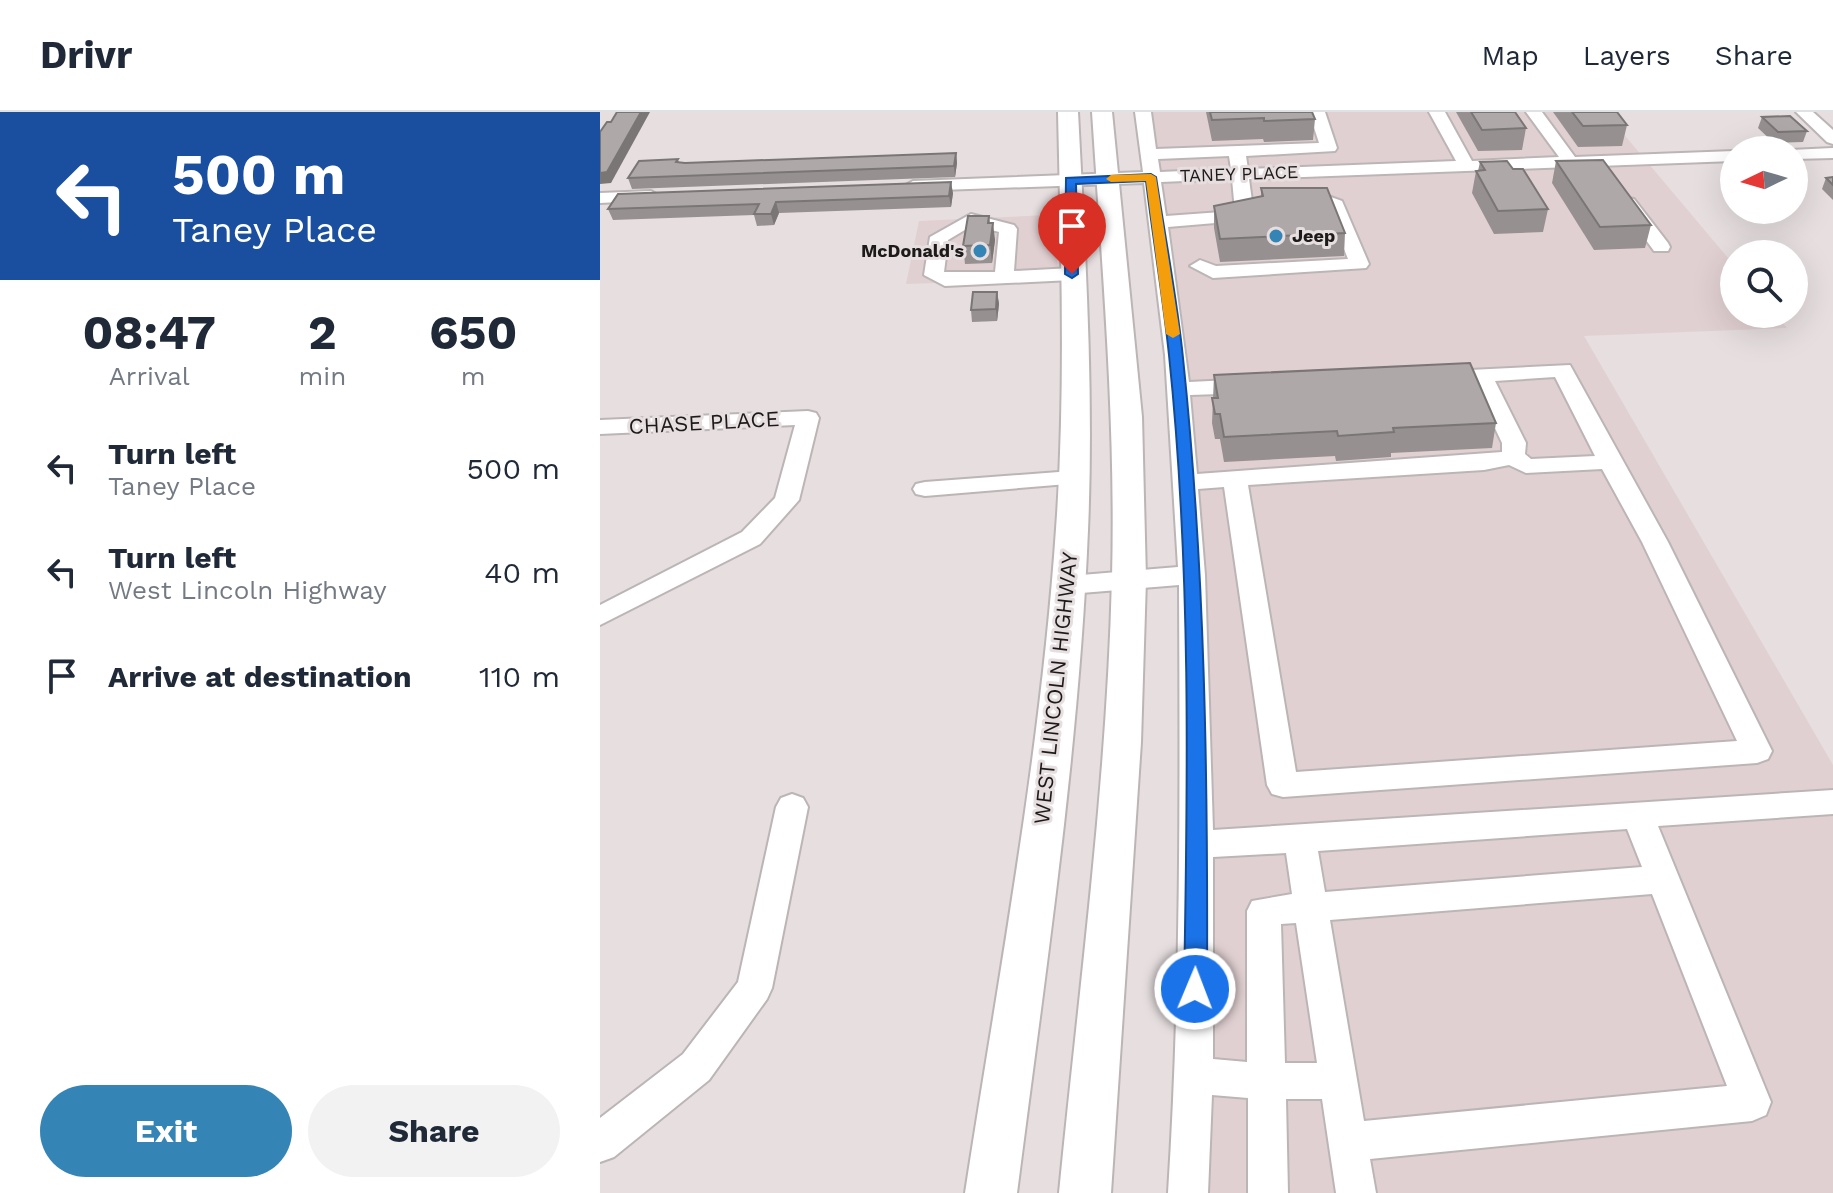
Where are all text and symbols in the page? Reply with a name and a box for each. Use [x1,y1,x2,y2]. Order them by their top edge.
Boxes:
text: Drivr [40,33,132,77]
text: Map [1482,39,1539,72]
text: Layers [1583,39,1671,72]
text: Share [1715,39,1793,72]
north arrow [1720,136,1808,224]
map controls [1720,136,1808,328]
text: 500 m [172,142,346,208]
icon: left [40,144,144,248]
street label: TANEY PLACE [1179,161,1299,186]
pin [1038,192,1106,274]
icon: arrive [1050,204,1094,248]
text: Taney Place [172,209,377,251]
place label: Jeep [1292,225,1335,246]
marker: Jeep [1267,227,1285,245]
place label: McDonald's [861,240,964,261]
button: search [1720,240,1808,328]
marker: McDonald's [971,242,989,260]
text: 08:47 [83,304,216,361]
text: 2 [308,304,337,361]
text: 650 [429,304,517,361]
text: Arrival [109,361,190,391]
text: min [299,361,346,391]
text: m [461,361,486,391]
street label: CHASE PLACE [628,406,780,439]
text: Turn left [108,436,236,471]
icon: left [40,446,84,490]
text: 500 m [466,451,560,486]
text: Taney Place [108,471,256,501]
text: Turn left [108,540,236,575]
icon: left [40,550,84,594]
street label: WEST LINCOLN HIGHWAY [1029,550,1082,825]
text: 40 m [484,555,560,590]
text: West Lincoln Highway [108,575,387,605]
icon: arrive [40,654,84,698]
text: Arrive at destination [108,659,412,694]
text: 110 m [479,659,560,694]
position arrow [1153,947,1237,1031]
button: Exit [40,1085,292,1177]
button: Share [308,1085,560,1177]

